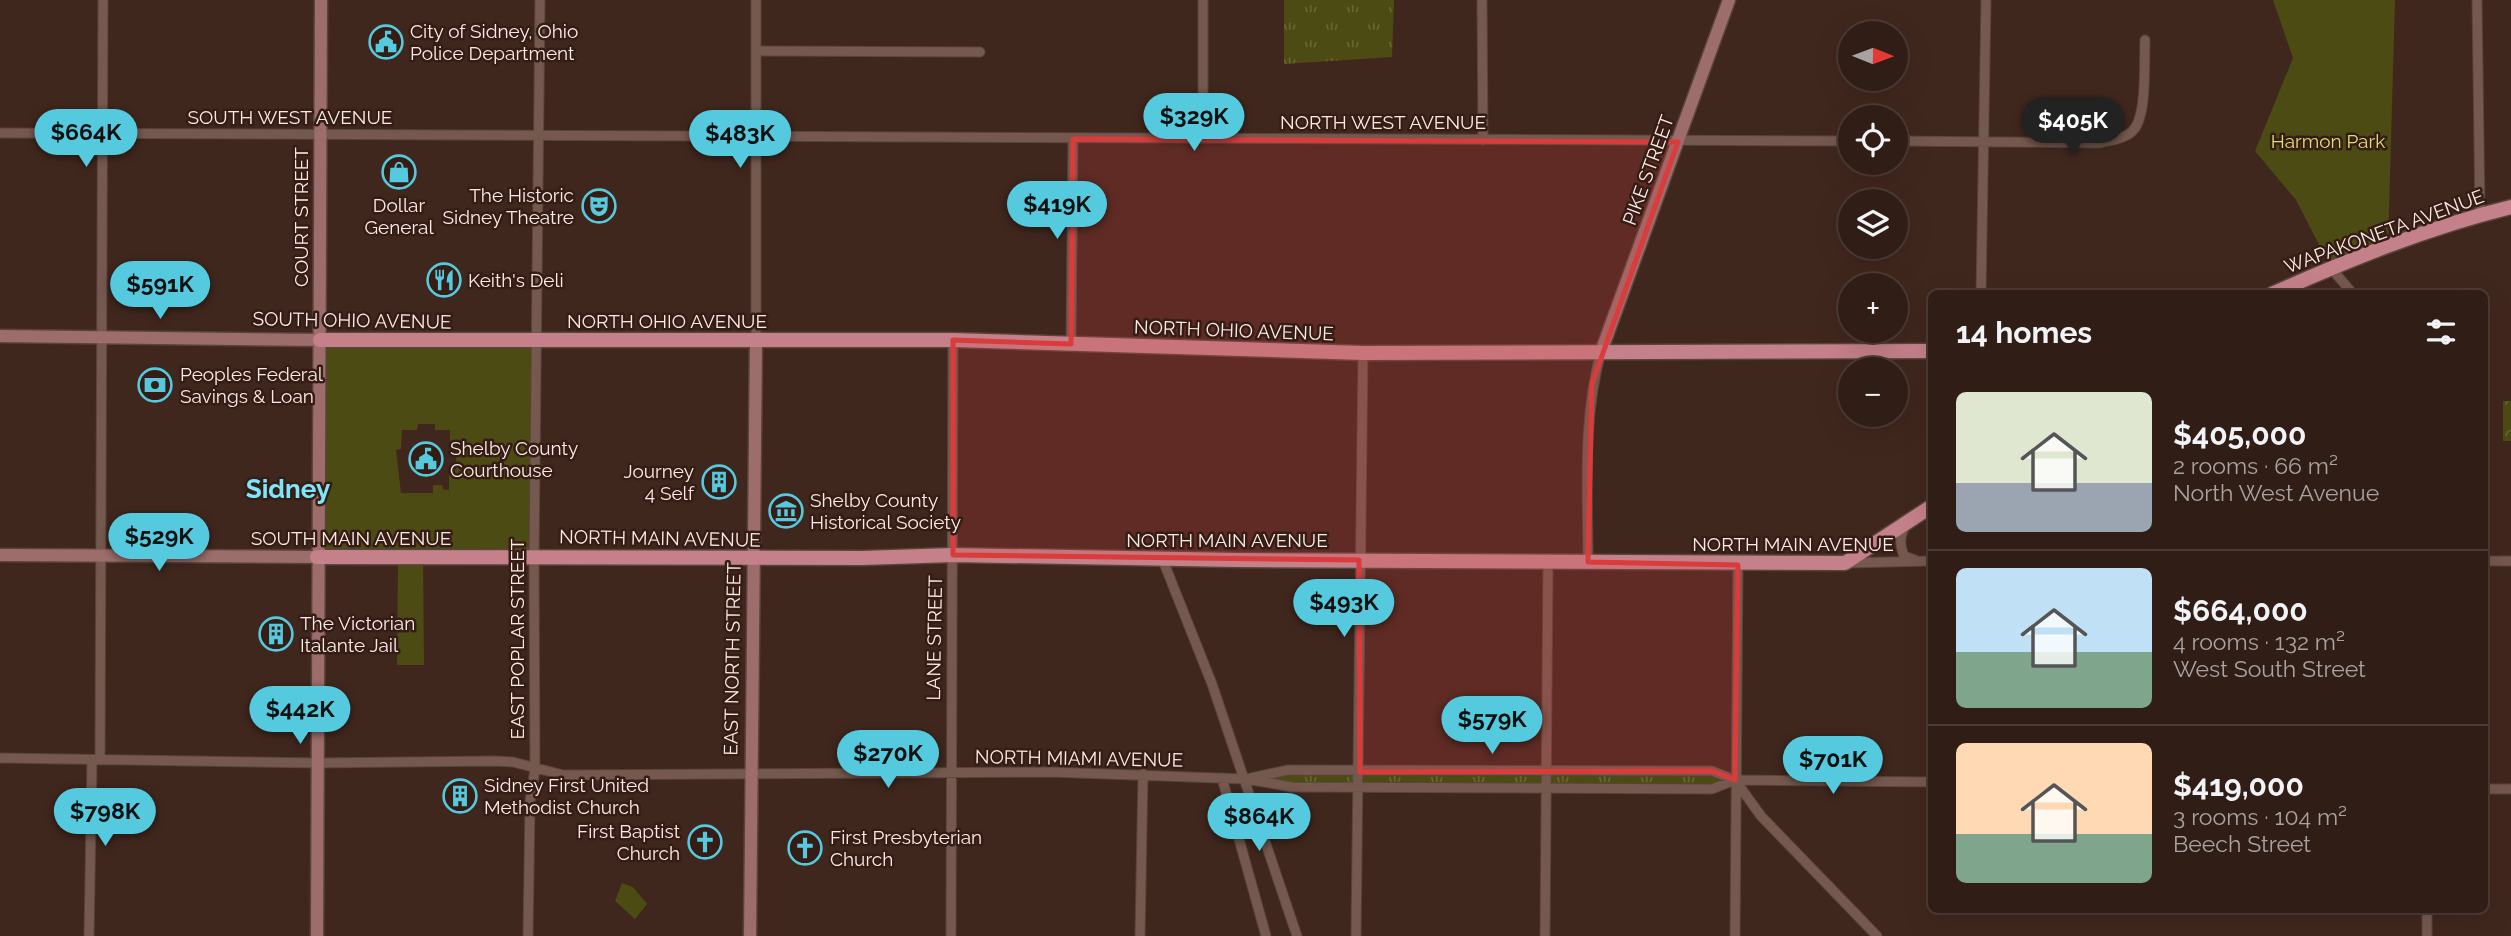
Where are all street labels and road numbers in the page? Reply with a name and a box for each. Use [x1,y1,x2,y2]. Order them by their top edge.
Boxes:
street label: SOUTH WEST AVENUE [188,106,392,128]
street label: NORTH WEST AVENUE [1280,111,1486,133]
street label: PIKE STREET [1618,112,1678,228]
street label: COURT STREET [290,147,312,287]
street label: WAPAKONETA AVENUE [2281,185,2487,277]
street label: SOUTH OHIO AVENUE [252,307,452,333]
street label: NORTH OHIO AVENUE [567,310,767,332]
street label: NORTH OHIO AVENUE [1134,316,1334,344]
street label: NORTH MAIN AVENUE [559,525,761,551]
street label: SOUTH MAIN AVENUE [251,527,451,549]
street label: NORTH MAIN AVENUE [1126,529,1328,551]
street label: NORTH MAIN AVENUE [1692,533,1894,555]
street label: EAST POPLAR STREET [506,538,528,739]
street label: EAST NORTH STREET [719,562,745,756]
street label: LANE STREET [922,575,946,701]
street label: NORTH MIAMI AVENUE [975,745,1183,771]

